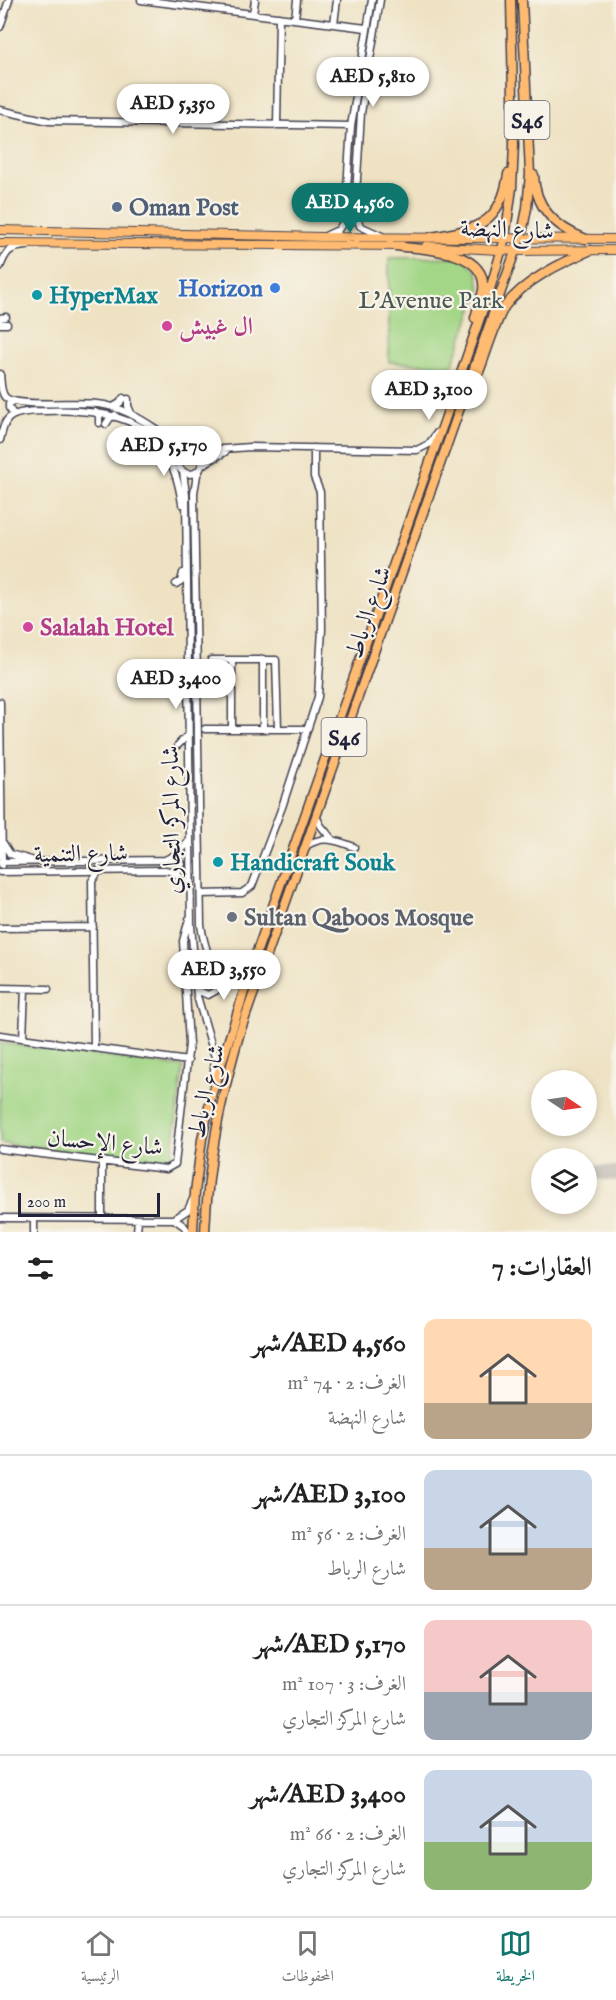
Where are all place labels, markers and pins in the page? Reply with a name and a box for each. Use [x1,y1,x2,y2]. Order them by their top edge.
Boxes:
pin: AED 5,810 [304,57,442,108]
pin: AED 5,350 [104,84,242,135]
pin: AED 4,560 [281,183,419,234]
place label: Oman Post [129,193,240,224]
marker: Oman Post [110,200,124,214]
place label: Horizon [178,274,263,305]
place label: HyperMax [49,281,158,312]
marker: Horizon [268,281,282,295]
marker: HyperMax [30,288,44,302]
place label: ال غبيش [179,312,253,343]
marker: ال غبيش [160,319,174,333]
pin: AED 3,100 [360,370,498,421]
pin: AED 5,170 [95,426,233,477]
place label: Salalah Hotel [40,613,174,644]
marker: Salalah Hotel [21,620,35,634]
pin: AED 3,400 [107,659,245,710]
place label: Handicraft Souk [230,848,396,879]
marker: Handicraft Souk [211,855,225,869]
place label: Sultan Qaboos Mosque [244,903,473,934]
marker: Sultan Qaboos Mosque [225,910,239,924]
pin: AED 3,550 [155,950,293,1001]

